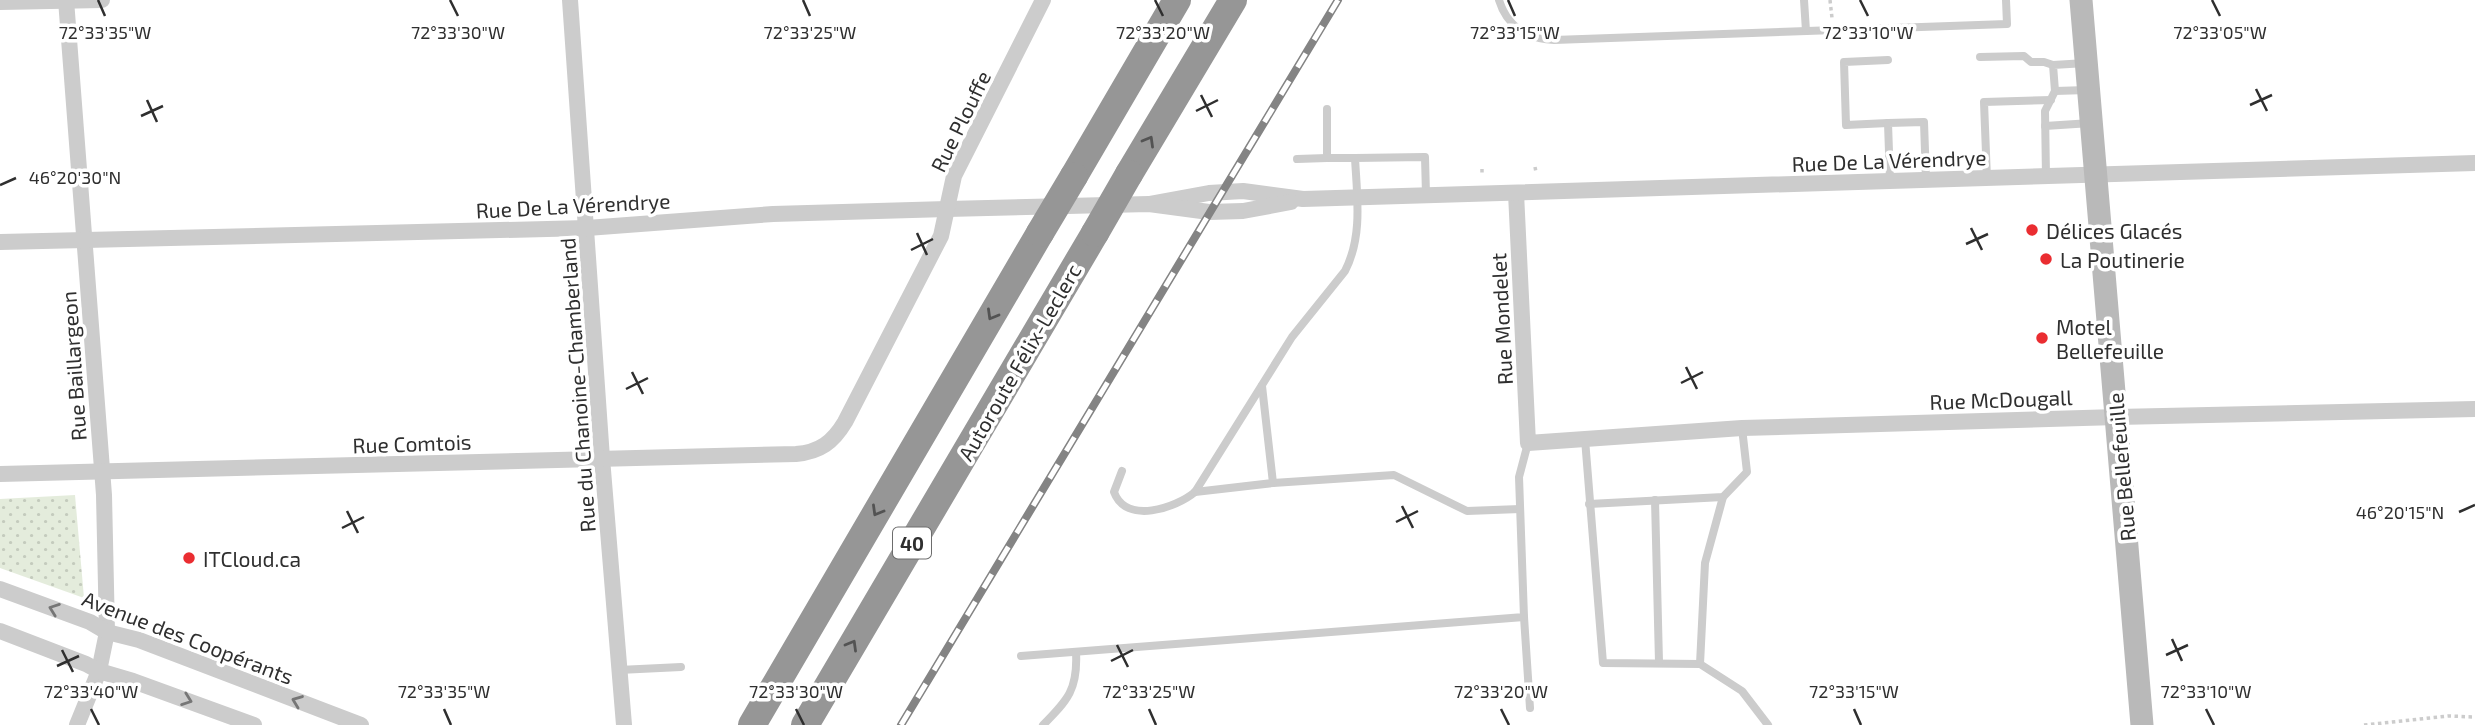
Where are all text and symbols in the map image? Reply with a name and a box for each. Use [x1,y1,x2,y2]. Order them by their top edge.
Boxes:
text: 72°33'35"W [59,21,151,43]
text: 72°33'30"W [411,21,505,43]
text: 72°33'25"W [764,21,856,43]
text: 72°33'20"W [1116,21,1210,43]
text: 72°33'15"W [1470,21,1560,43]
text: 72°33'10"W [1822,21,1914,43]
text: 72°33'05"W [2173,21,2267,43]
street label: Rue Plouffe [925,66,995,176]
one-way arrow [1140,136,1153,149]
street label: Rue De La Vérendrye [1791,144,1987,176]
text: 46°20'30"N [29,166,121,188]
street label: Rue De La Vérendrye [475,187,671,223]
place label: Délices Glacés [2046,218,2182,243]
marker: Délices Glacés [2024,222,2040,238]
street label: Rue du Chanoine-Chamberland [554,237,600,533]
place label: La Poutinerie [2060,247,2185,272]
marker: La Poutinerie [2038,251,2054,267]
street label: Rue Mondelet [1485,252,1517,386]
street label: Autoroute Félix-Leclerc [952,259,1086,465]
street label: Rue Baillargeon [55,290,91,442]
one-way arrow [987,307,1000,320]
place label: Motel Bellefeuille [2056,314,2164,363]
marker: Motel Bellefeuille [2034,330,2050,346]
street label: Rue McDougall [1929,384,2074,414]
street label: Rue Bellefeuille [2102,392,2140,542]
street label: Rue Comtois [352,428,472,458]
text: 46°20'15"N [2356,501,2444,523]
one-way arrow [872,504,885,516]
road number: 40 [893,528,931,558]
place label: ITCloud.ca [203,546,301,571]
marker: ITCloud.ca [181,550,197,566]
street label: Avenue des Coopérants [79,585,297,689]
one-way arrow [49,603,61,617]
one-way arrow [844,640,857,652]
text: 72°33'40"W [44,680,138,702]
text: 72°33'35"W [398,680,490,702]
text: 72°33'30"W [749,680,843,702]
text: 72°33'25"W [1103,680,1195,702]
text: 72°33'20"W [1454,680,1548,702]
text: 72°33'15"W [1809,680,1899,702]
text: 72°33'10"W [2160,680,2252,702]
one-way arrow [181,692,193,706]
one-way arrow [292,695,304,709]

